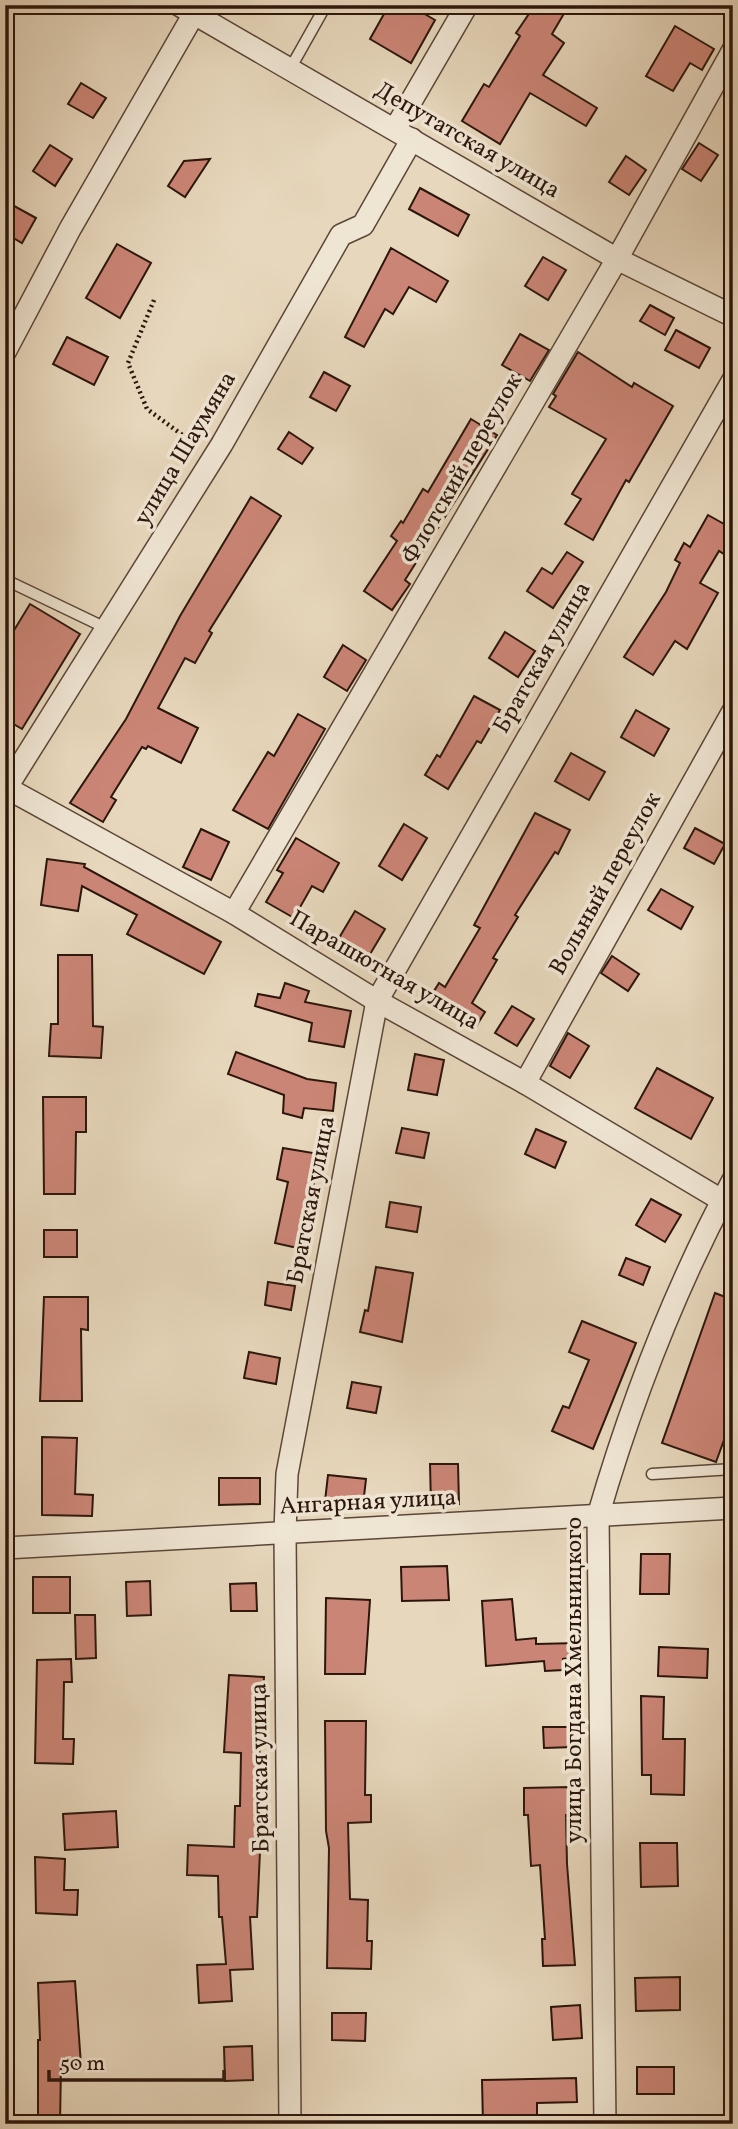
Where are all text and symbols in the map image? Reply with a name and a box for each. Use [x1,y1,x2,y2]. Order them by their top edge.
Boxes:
street label: Депутатская улица [368,74,566,208]
street label: улица Шаумяна [126,365,246,533]
street label: Флотский переулок [394,367,532,571]
street label: Братская улица [486,576,600,740]
street label: Вольный переулок [542,786,671,982]
street label: Парашютная улица [283,903,485,1039]
street label: Братская улица [279,1113,345,1287]
street label: Ангарная улица [279,1481,457,1525]
street label: улица Богдана Хмельницкого [558,1517,592,1843]
street label: Братская улица [243,1683,279,1853]
scale bar [49,2038,224,2082]
text: 50 m [60,2050,105,2079]

